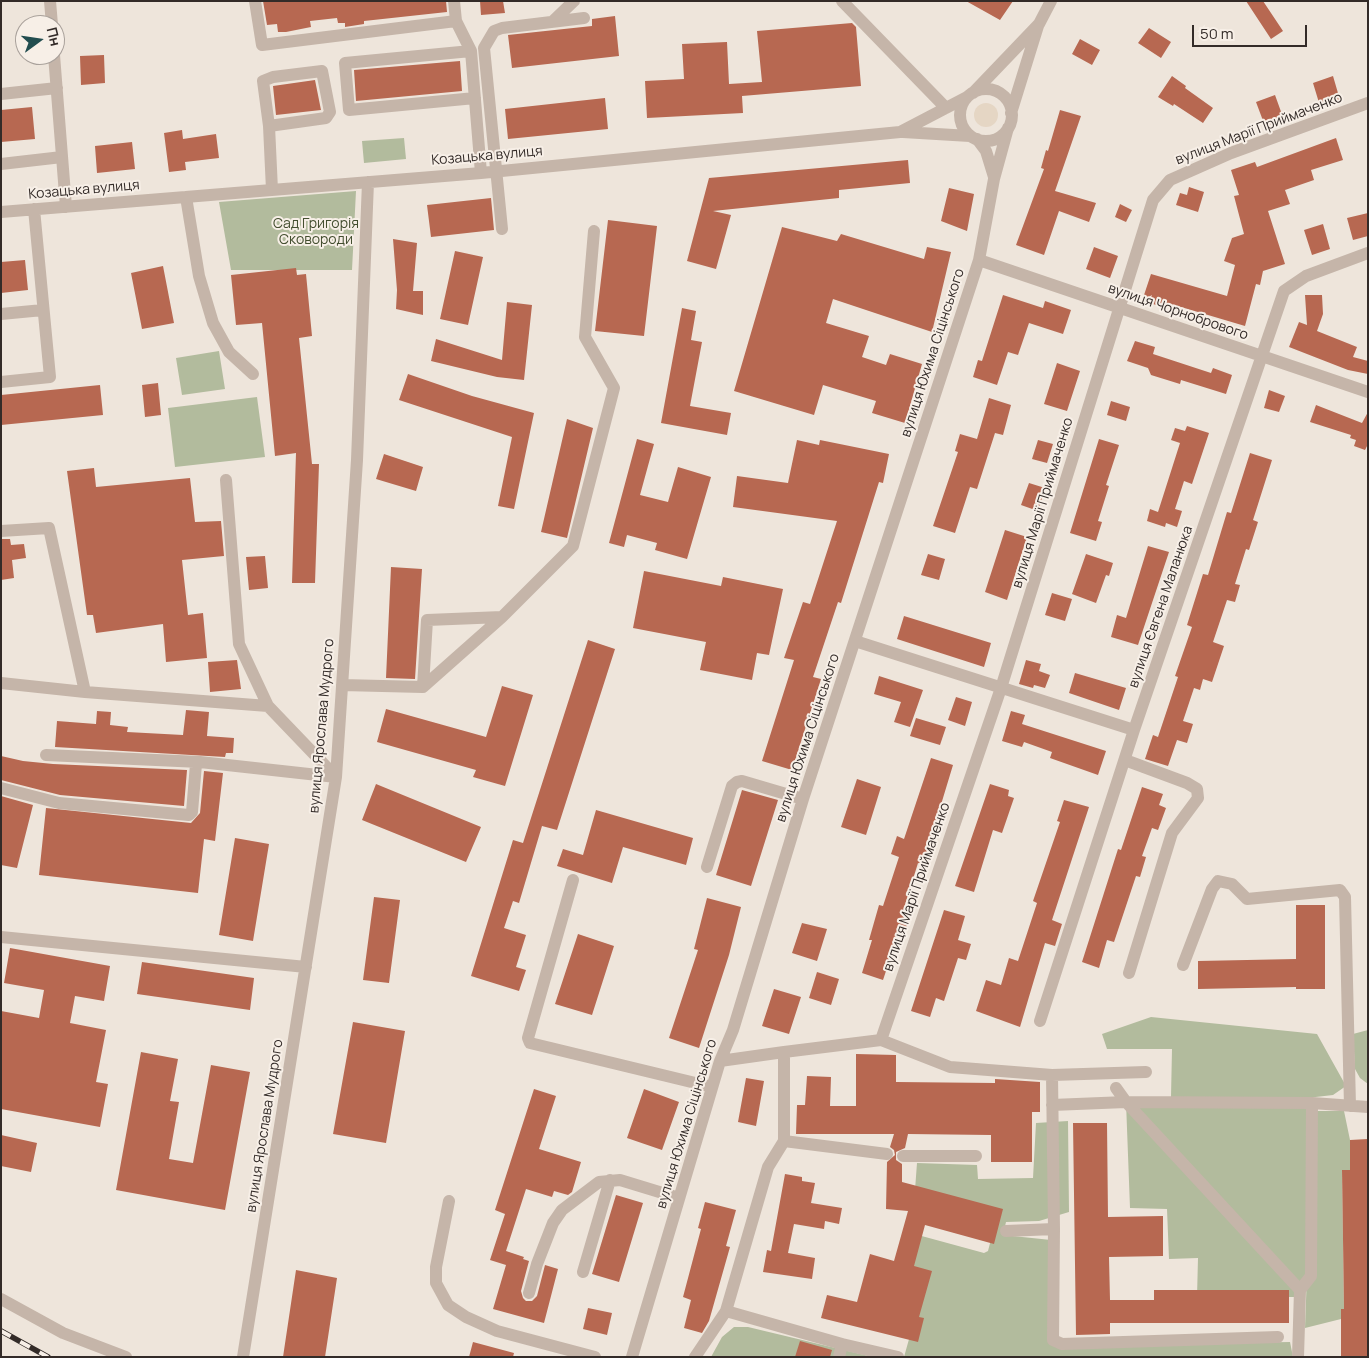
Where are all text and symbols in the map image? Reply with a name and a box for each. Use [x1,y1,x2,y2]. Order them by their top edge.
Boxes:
north arrow [15,15,65,65]
scale bar [1194,15,1309,47]
text: 50 m [1200,23,1234,44]
text: Пн [43,25,66,48]
street label: вулиця Марії Приймаченко [1173,89,1345,169]
street label: Козацька вулиця [431,143,543,169]
street label: Козацька вулиця [28,177,140,203]
park label: Сад Григорія Сковороди [273,216,359,248]
street label: вулиця Юхима Сіцінського [898,267,968,439]
street label: вулиця Чорнобрового [1106,280,1250,344]
street label: вулиця Марії Приймаченко [1009,416,1077,590]
street label: вулиця Євгена Маланюка [1125,524,1197,690]
street label: вулиця Ярослава Мудрого [306,638,338,814]
street label: вулиця Юхима Сіцінського [773,652,843,824]
street label: вулиця Марії Приймаченко [880,800,954,974]
street label: вулиця Юхима Сіцінського [653,1037,721,1211]
street label: вулиця Ярослава Мудрого [243,1038,287,1214]

